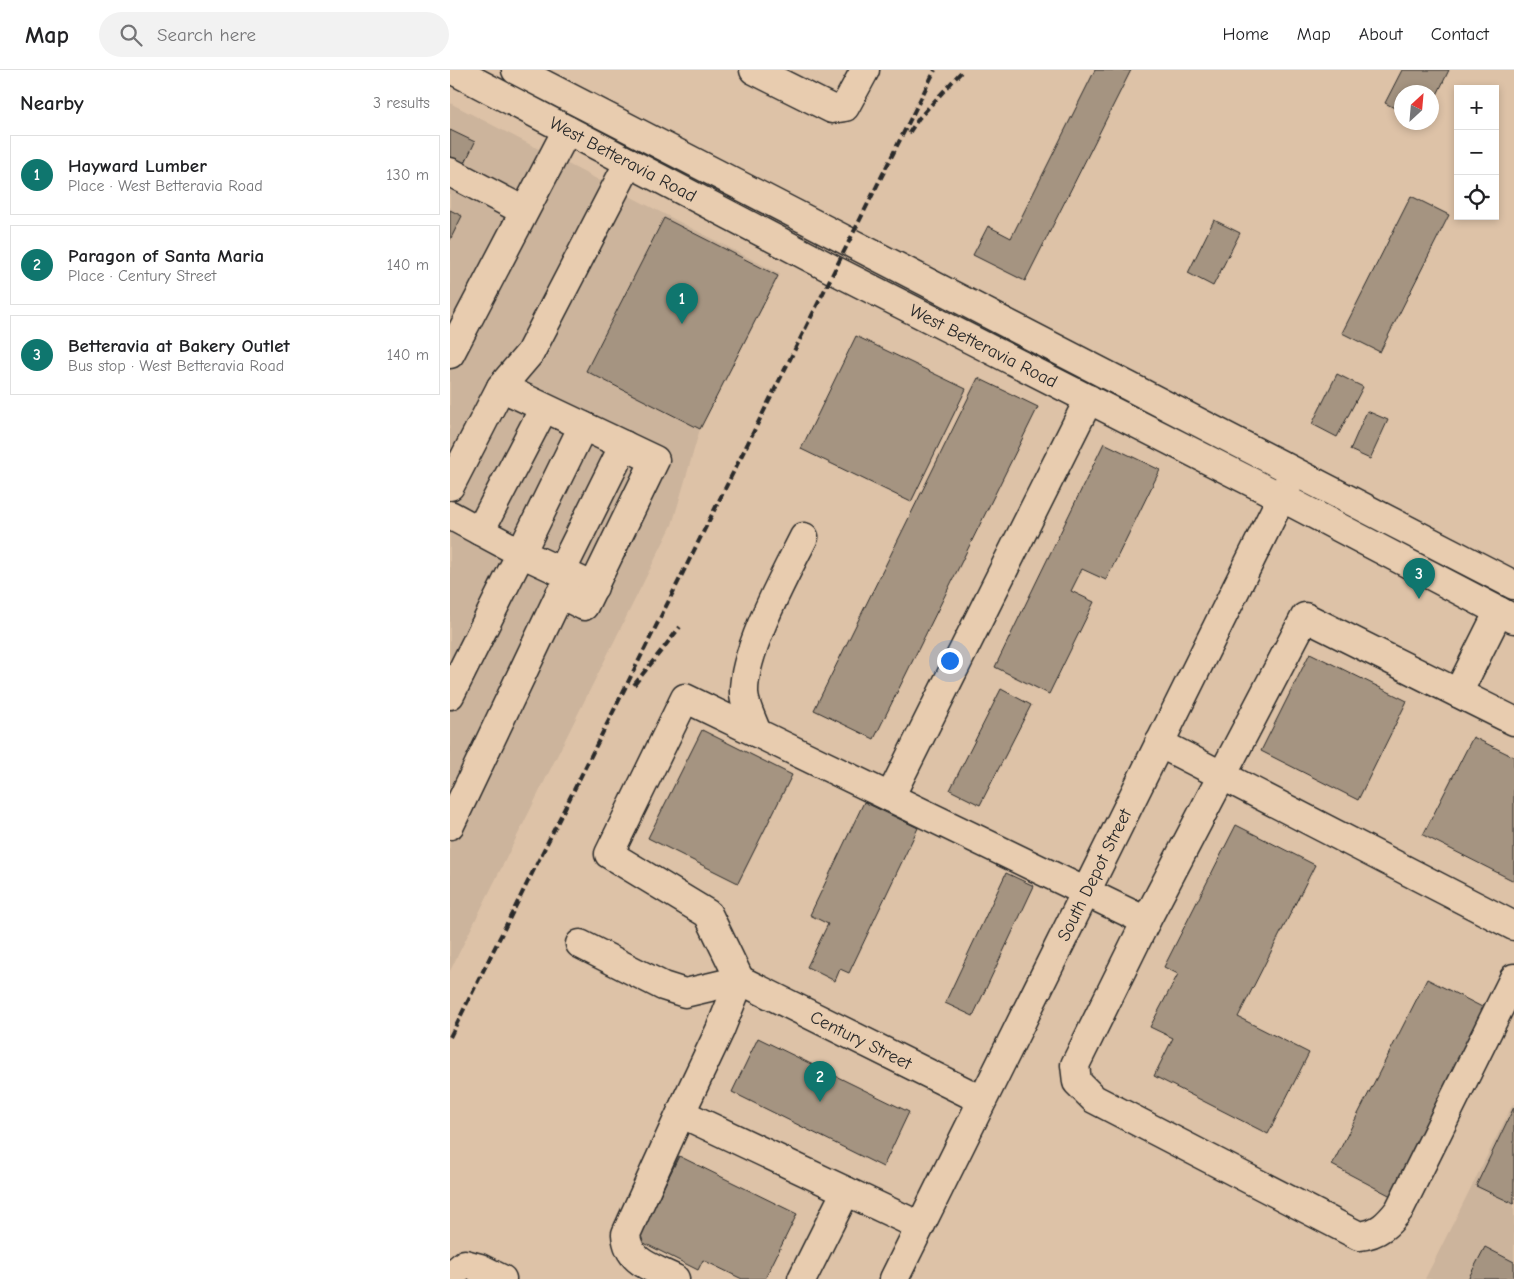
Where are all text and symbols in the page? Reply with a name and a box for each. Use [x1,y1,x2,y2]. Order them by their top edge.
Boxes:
search box [99,12,449,57]
text: Map [25,21,69,49]
icon: search [117,21,145,49]
text: Search here [157,24,256,46]
text: Home [1222,24,1269,45]
text: Map [1297,24,1331,45]
text: About [1359,24,1403,45]
text: Contact [1431,24,1489,45]
north arrow [1394,85,1439,130]
map controls [1454,85,1499,220]
button: + [1454,85,1499,130]
text: Nearby [20,91,84,115]
text: 3 results [373,94,430,112]
street label: West Betteravia Road [546,112,700,207]
button: − [1454,130,1499,175]
text: Hayward Lumber [68,155,207,177]
text: 1 [34,166,40,184]
text: 130 m [386,166,429,184]
button: locate [1454,175,1499,220]
text: Place · West Betteravia Road [68,177,263,195]
text: Paragon of Santa Maria [68,245,264,267]
text: 2 [33,256,41,274]
text: 140 m [387,256,429,274]
text: Place · Century Street [68,267,216,285]
pin: 1 [666,283,698,324]
street label: West Betteravia Road [906,300,1061,393]
text: Betteravia at Bakery Outlet [68,335,290,357]
text: 3 [33,346,41,364]
text: 140 m [387,346,429,364]
text: Bus stop · West Betteravia Road [68,357,284,375]
pin: 3 [1403,558,1435,599]
your location [937,648,963,674]
street label: South Depot Street [1053,805,1137,945]
street label: Century Street [806,1006,916,1075]
pin: 2 [804,1061,836,1102]

